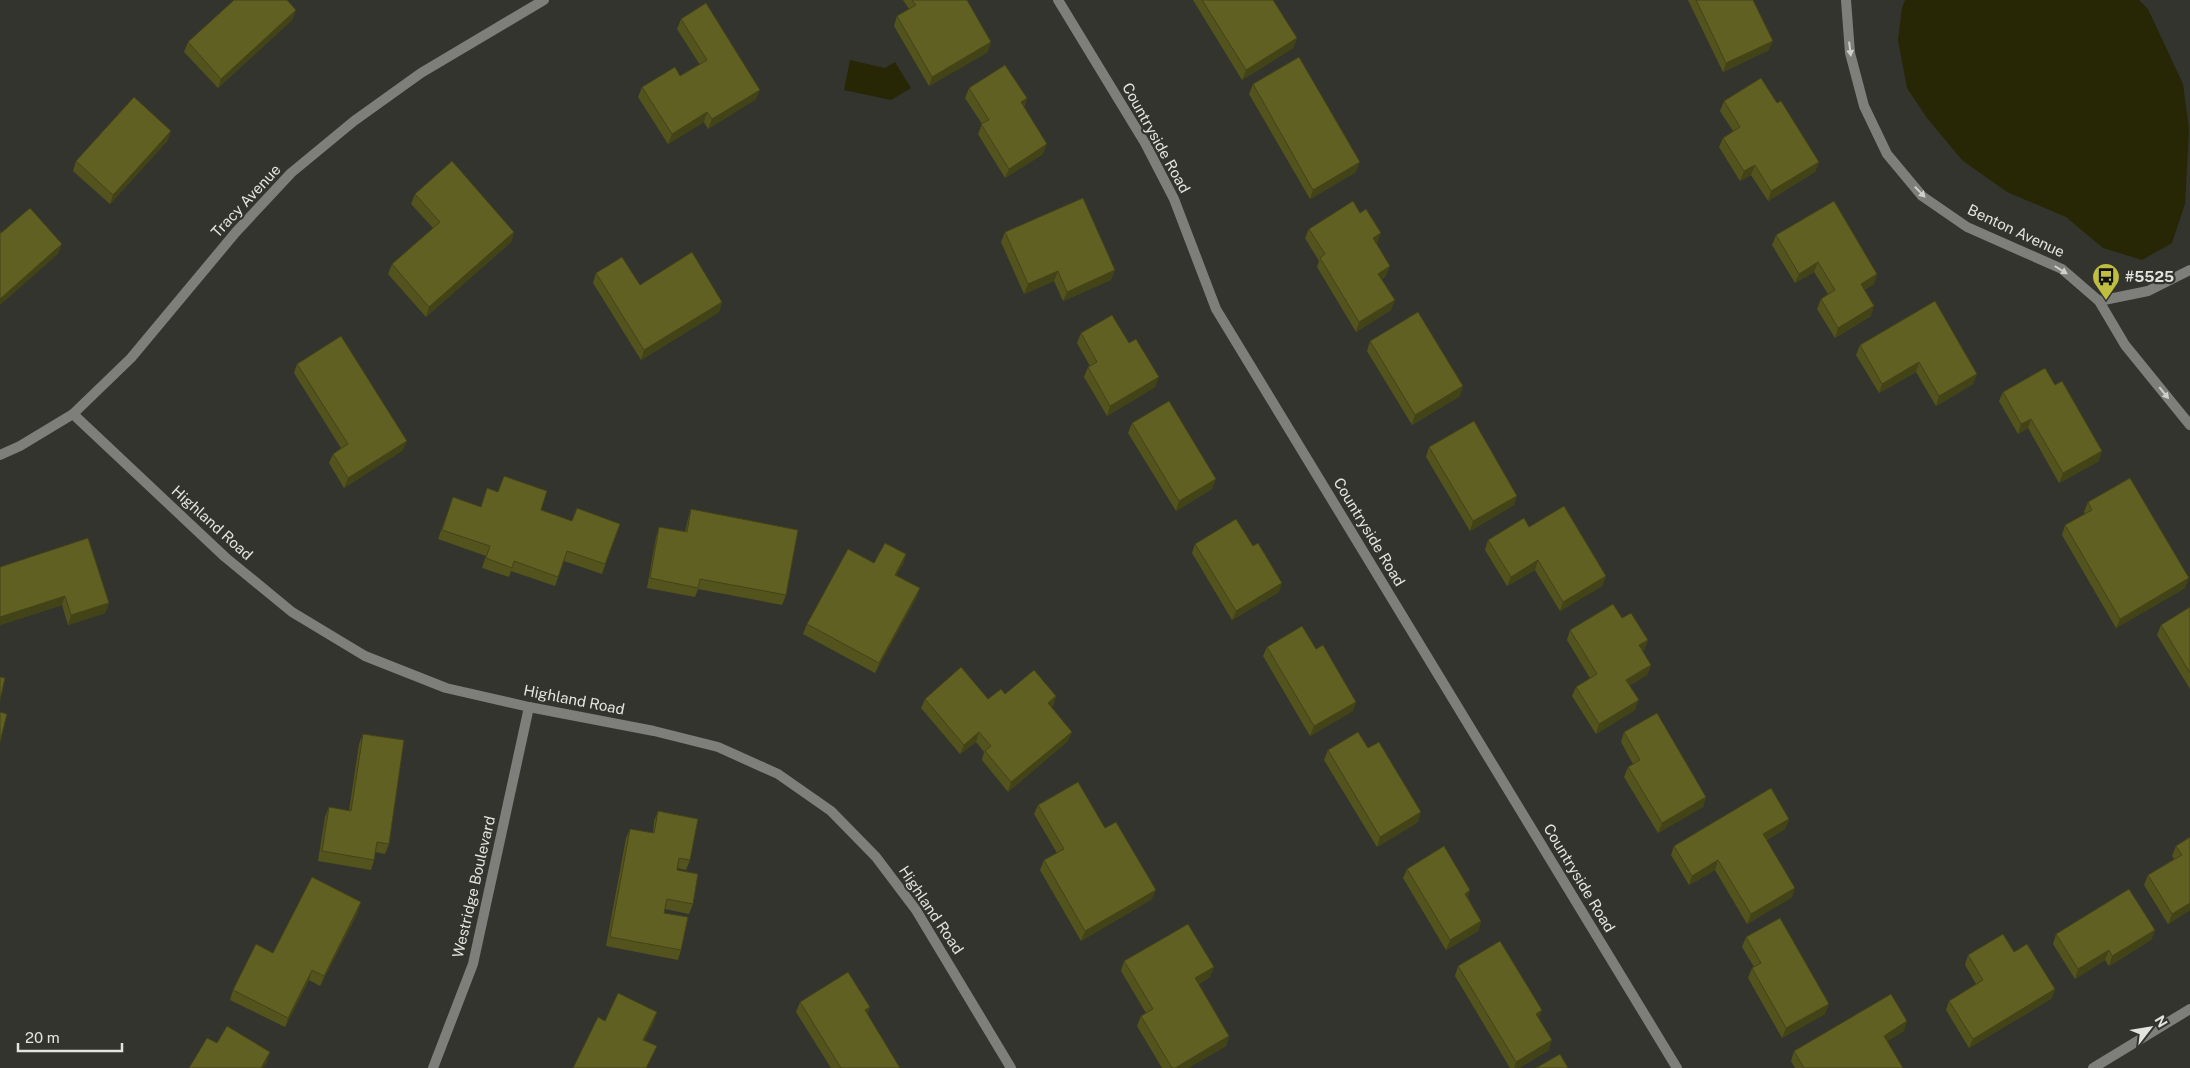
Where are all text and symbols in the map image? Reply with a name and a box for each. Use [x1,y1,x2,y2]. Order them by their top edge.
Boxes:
one-way arrow [1846,41,1854,57]
street label: Countryside Road [1119,80,1194,196]
street label: Tracy Avenue [208,161,284,241]
one-way arrow [1914,185,1926,197]
street label: Benton Avenue [1965,201,2067,260]
bus stop icon: #5525 [2091,262,2121,301]
one-way arrow [2054,265,2068,274]
place label: #5525 [2125,268,2174,285]
one-way arrow [2159,386,2170,399]
street label: Countryside Road [1330,474,1409,589]
street label: Highland Road [168,482,256,563]
street label: Highland Road [522,681,626,718]
street label: Westridge Boulevard [449,814,498,960]
street label: Countryside Road [1540,820,1619,935]
street label: Highland Road [896,862,967,957]
north arrow [2125,1003,2175,1053]
text: N [2151,1012,2171,1030]
scale bar [18,1020,121,1052]
text: 20 m [25,1029,60,1046]

